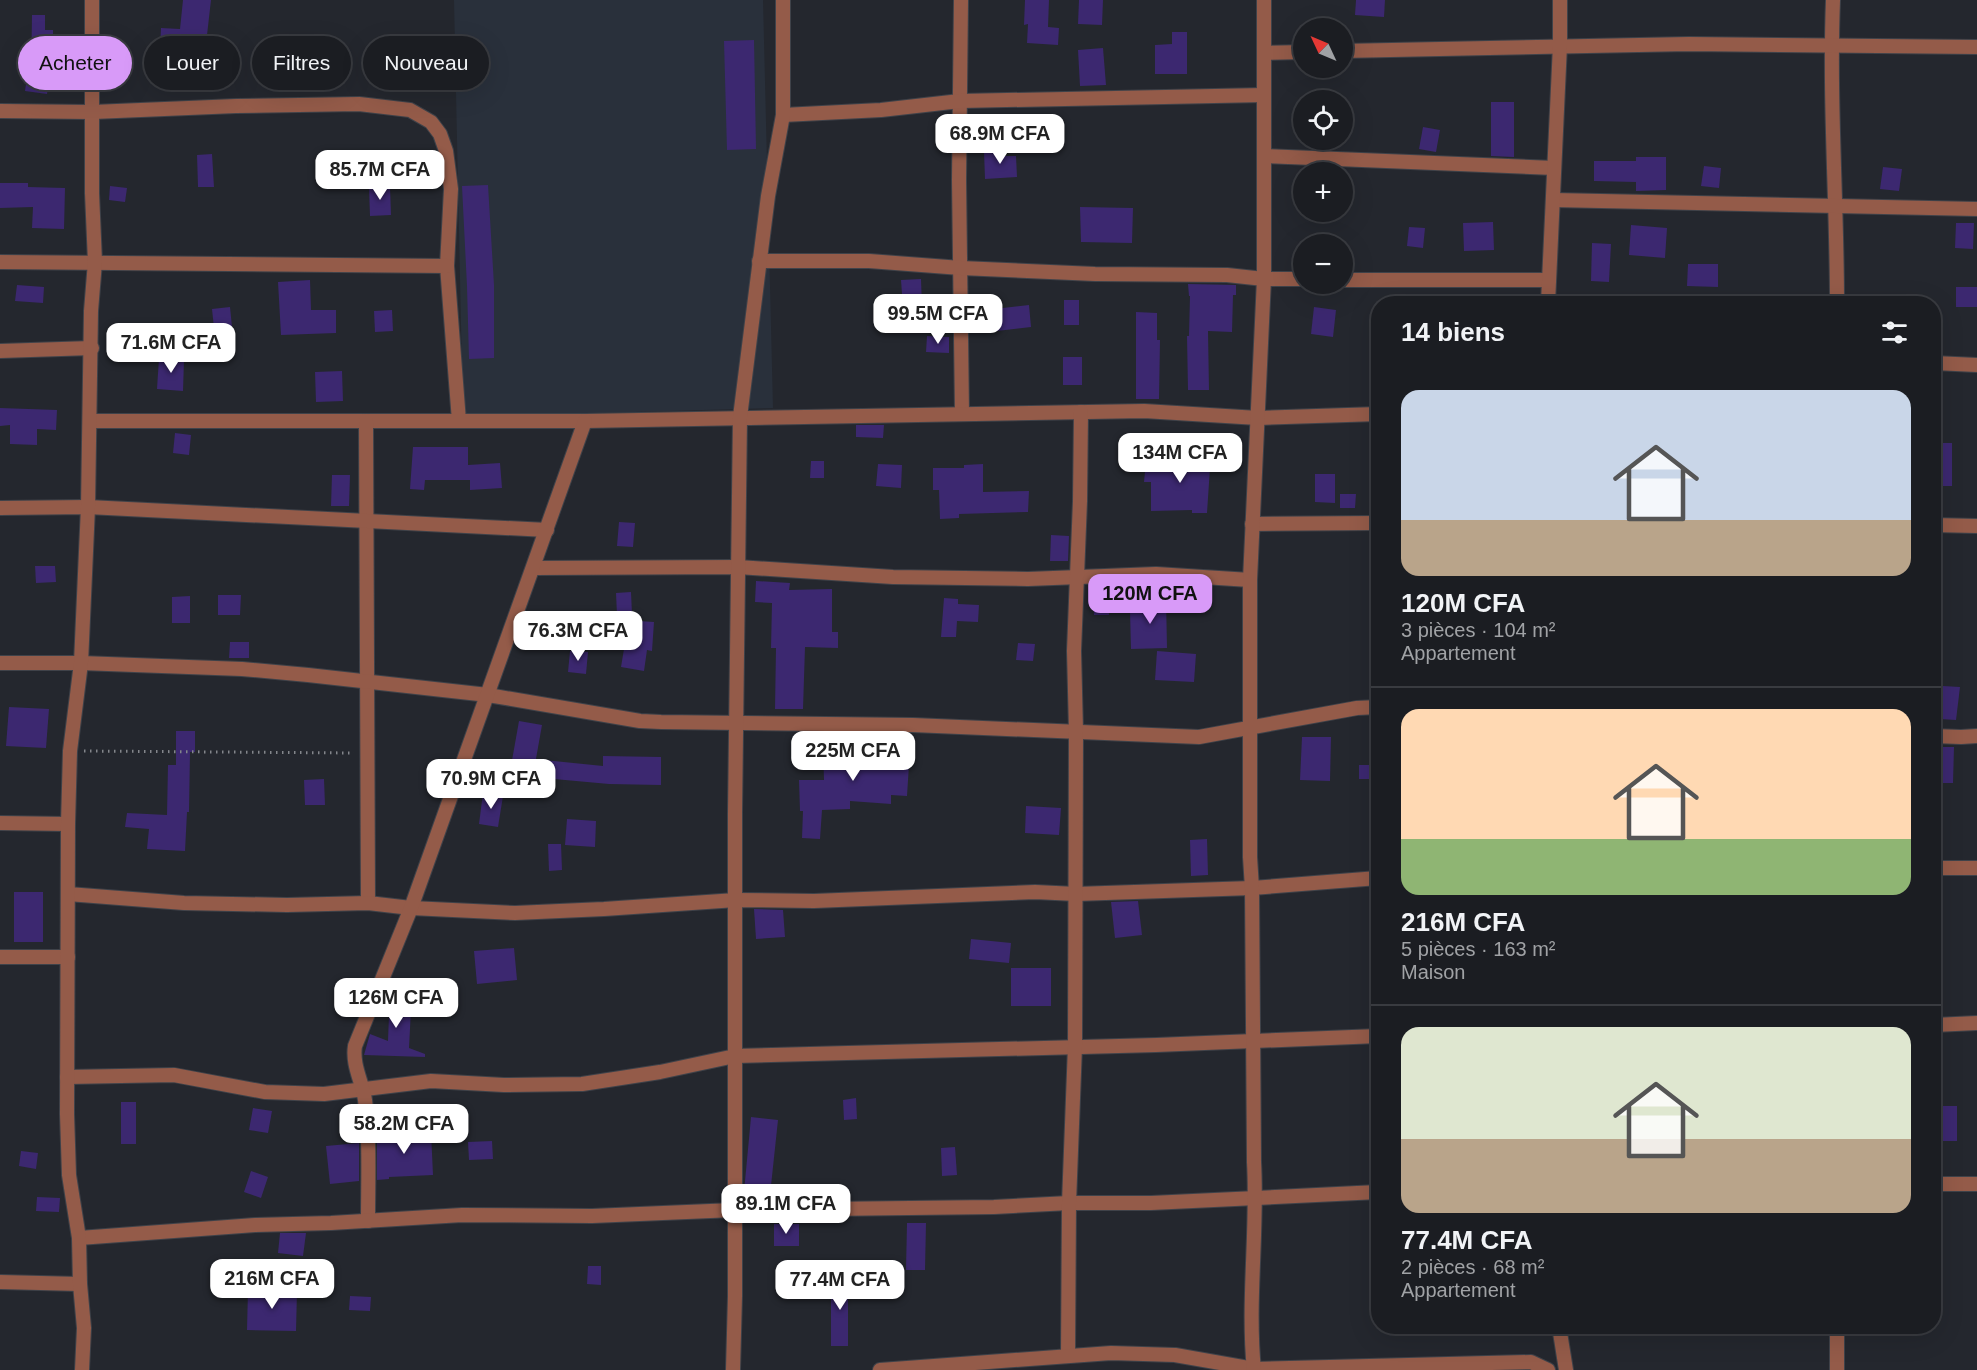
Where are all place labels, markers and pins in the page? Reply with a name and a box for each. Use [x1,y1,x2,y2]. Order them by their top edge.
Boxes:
pin: 68.9M CFA [931,114,1069,165]
pin: 85.7M CFA [311,150,449,201]
pin: 99.5M CFA [869,294,1007,345]
pin: 71.6M CFA [102,323,240,374]
pin: 134M CFA [1118,433,1242,484]
pin: 120M CFA [1088,574,1212,625]
pin: 76.3M CFA [509,611,647,662]
pin: 225M CFA [791,731,915,782]
pin: 70.9M CFA [422,759,560,810]
pin: 126M CFA [334,978,458,1029]
pin: 58.2M CFA [335,1104,473,1155]
pin: 89.1M CFA [717,1184,855,1235]
pin: 216M CFA [210,1259,334,1310]
pin: 77.4M CFA [771,1260,909,1311]

